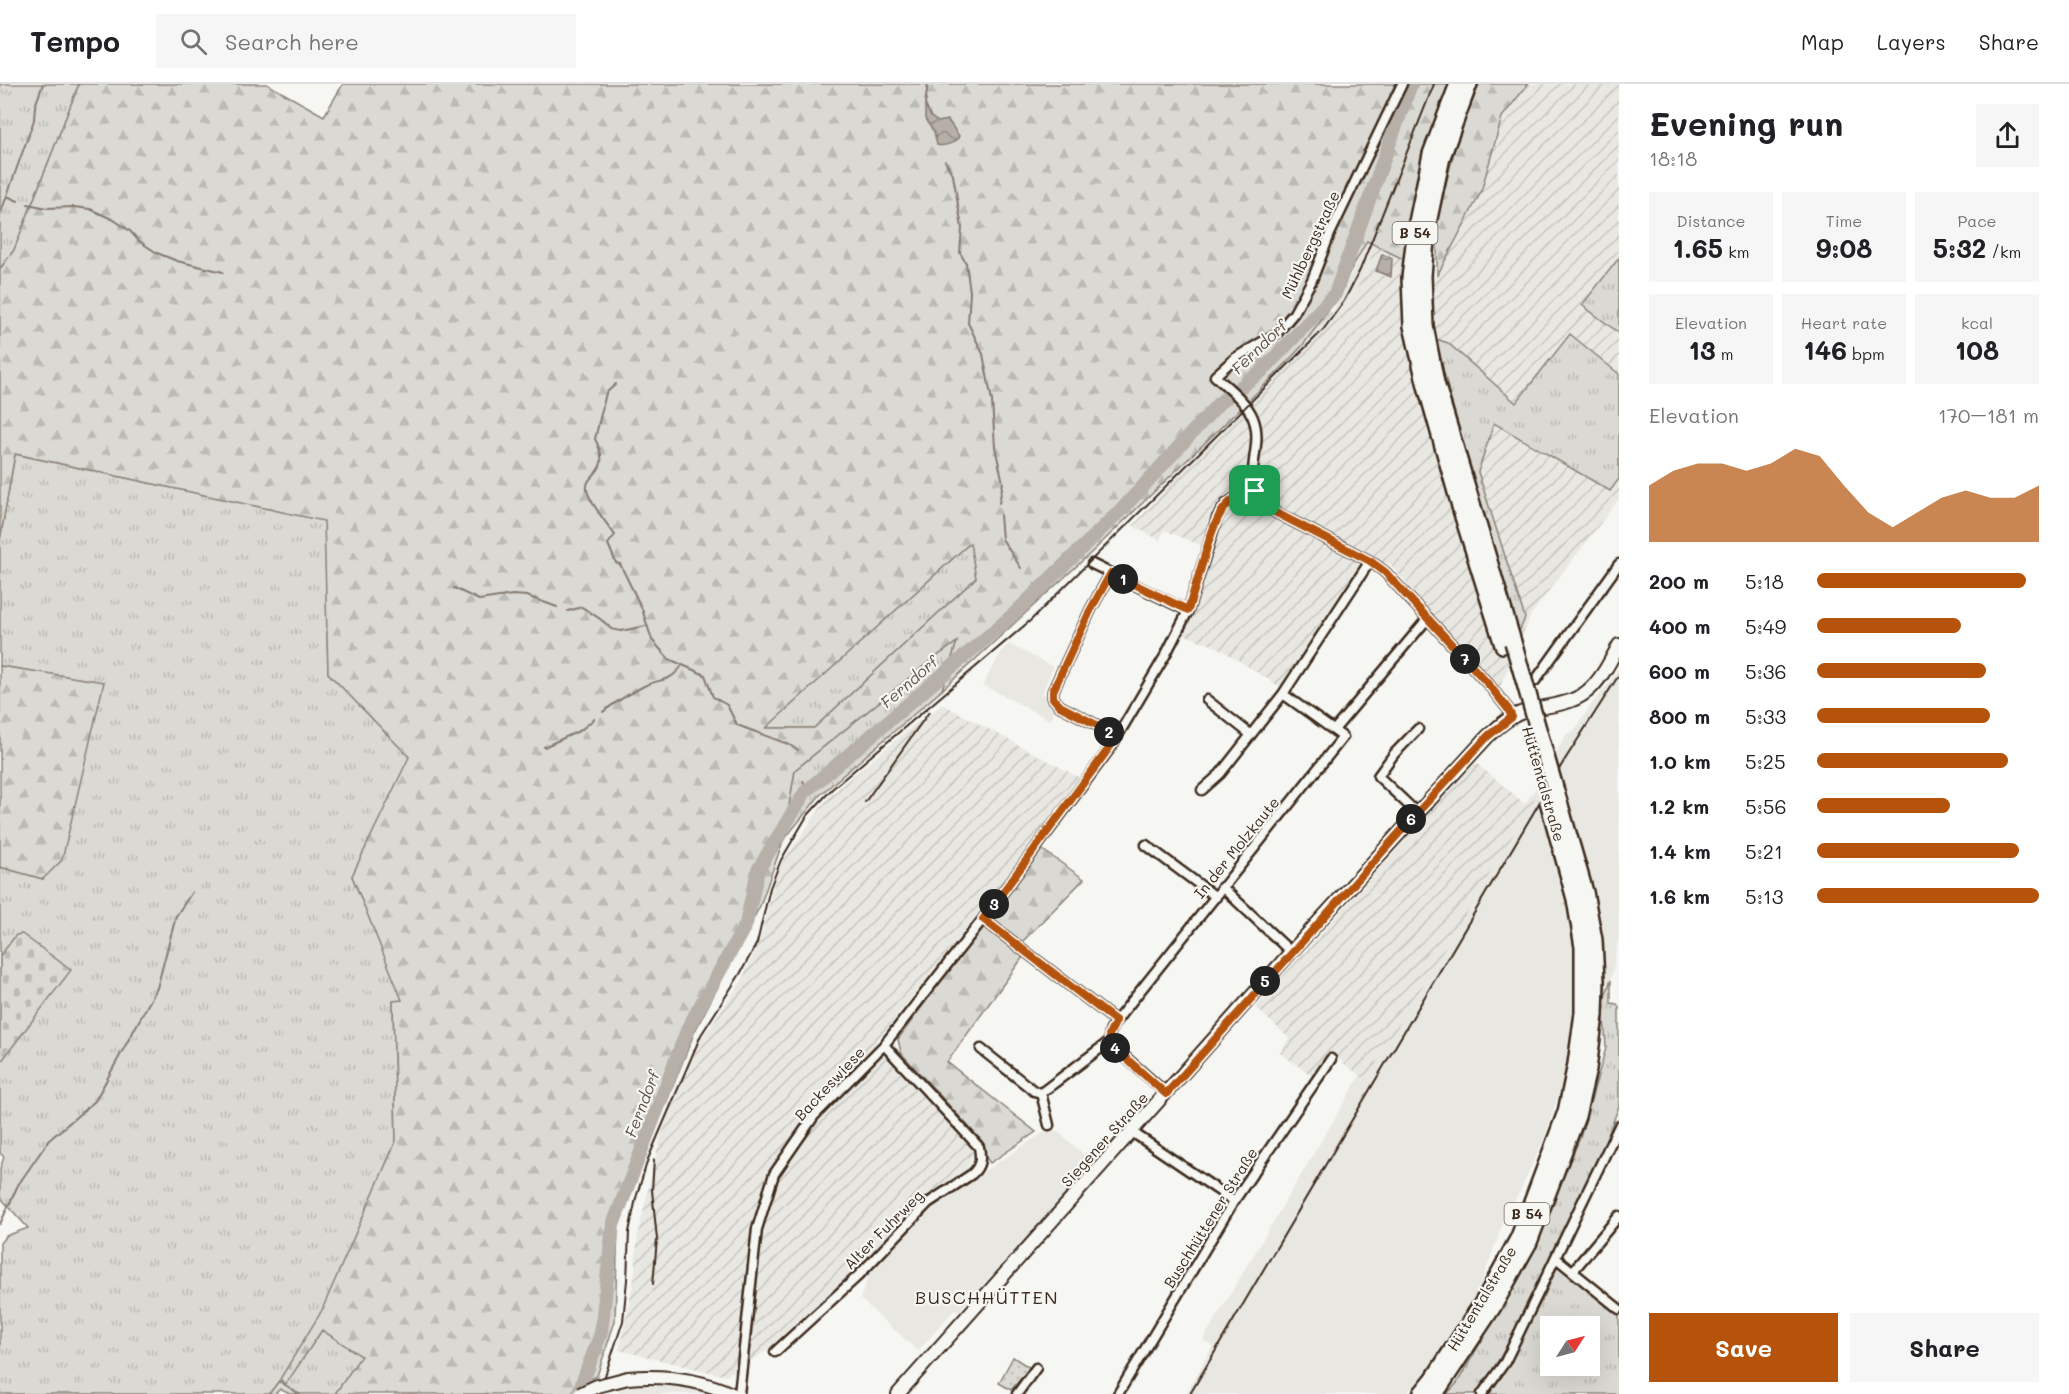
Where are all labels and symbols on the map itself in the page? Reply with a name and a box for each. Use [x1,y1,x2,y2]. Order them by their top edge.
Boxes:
street label: Mühlbergstraße [1276,187,1344,302]
road number: B 54 [1392,222,1438,244]
water label: Ferndorf [1226,314,1292,378]
pin [1229,465,1280,516]
pin: 1 [1108,564,1138,594]
pin: 7 [1450,644,1480,674]
water label: Ferndorf [876,650,943,712]
pin: 2 [1094,717,1124,747]
street label: Hüttentalstraße [1518,724,1570,844]
street label: In der Molzkaute [1189,792,1283,902]
pin: 6 [1396,804,1426,834]
pin: 3 [979,889,1009,919]
pin: 5 [1250,966,1280,996]
pin: 4 [1100,1033,1130,1063]
street label: Backeswiese [790,1042,869,1125]
water label: Ferndorf [619,1066,664,1140]
street label: Siegener Straße [1056,1088,1152,1191]
street label: Buschhüttener Straße [1159,1144,1262,1291]
street label: Alter Fuhrweg [839,1185,928,1273]
road number: B 54 [1504,1203,1550,1225]
street label: Hüttentalstraße [1442,1242,1520,1355]
district label: BUSCHHÜTTEN [915,1285,1059,1309]
north arrow [1540,1316,1600,1376]

